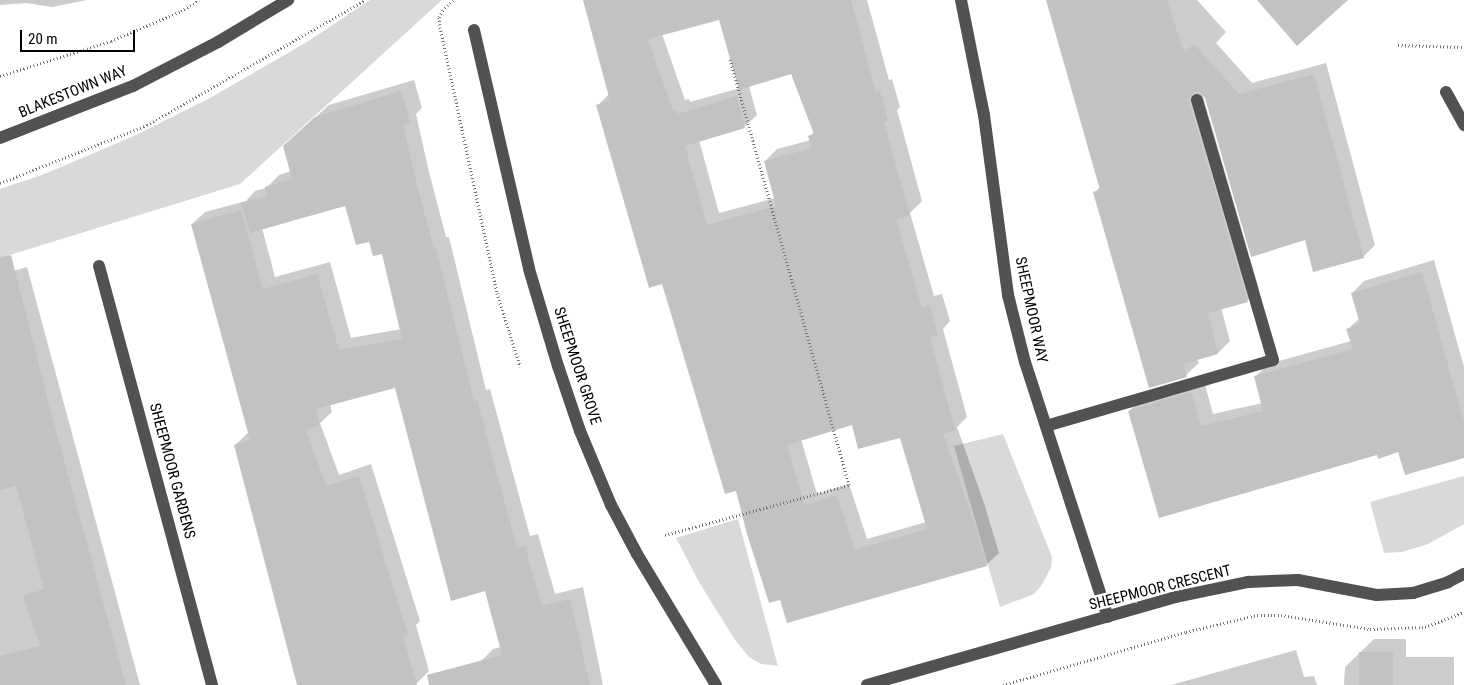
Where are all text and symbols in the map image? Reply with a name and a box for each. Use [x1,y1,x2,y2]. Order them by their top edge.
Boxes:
scale bar [22,20,138,52]
text: 20 m [28,30,58,48]
street label: BLAKESTOWN WAY [16,62,130,122]
street label: SHEEPMOOR WAY [1011,255,1051,365]
street label: SHEEPMOOR GROVE [549,305,605,427]
street label: SHEEPMOOR GARDENS [145,401,199,541]
street label: SHEEPMOOR CRESCENT [1087,562,1233,614]

